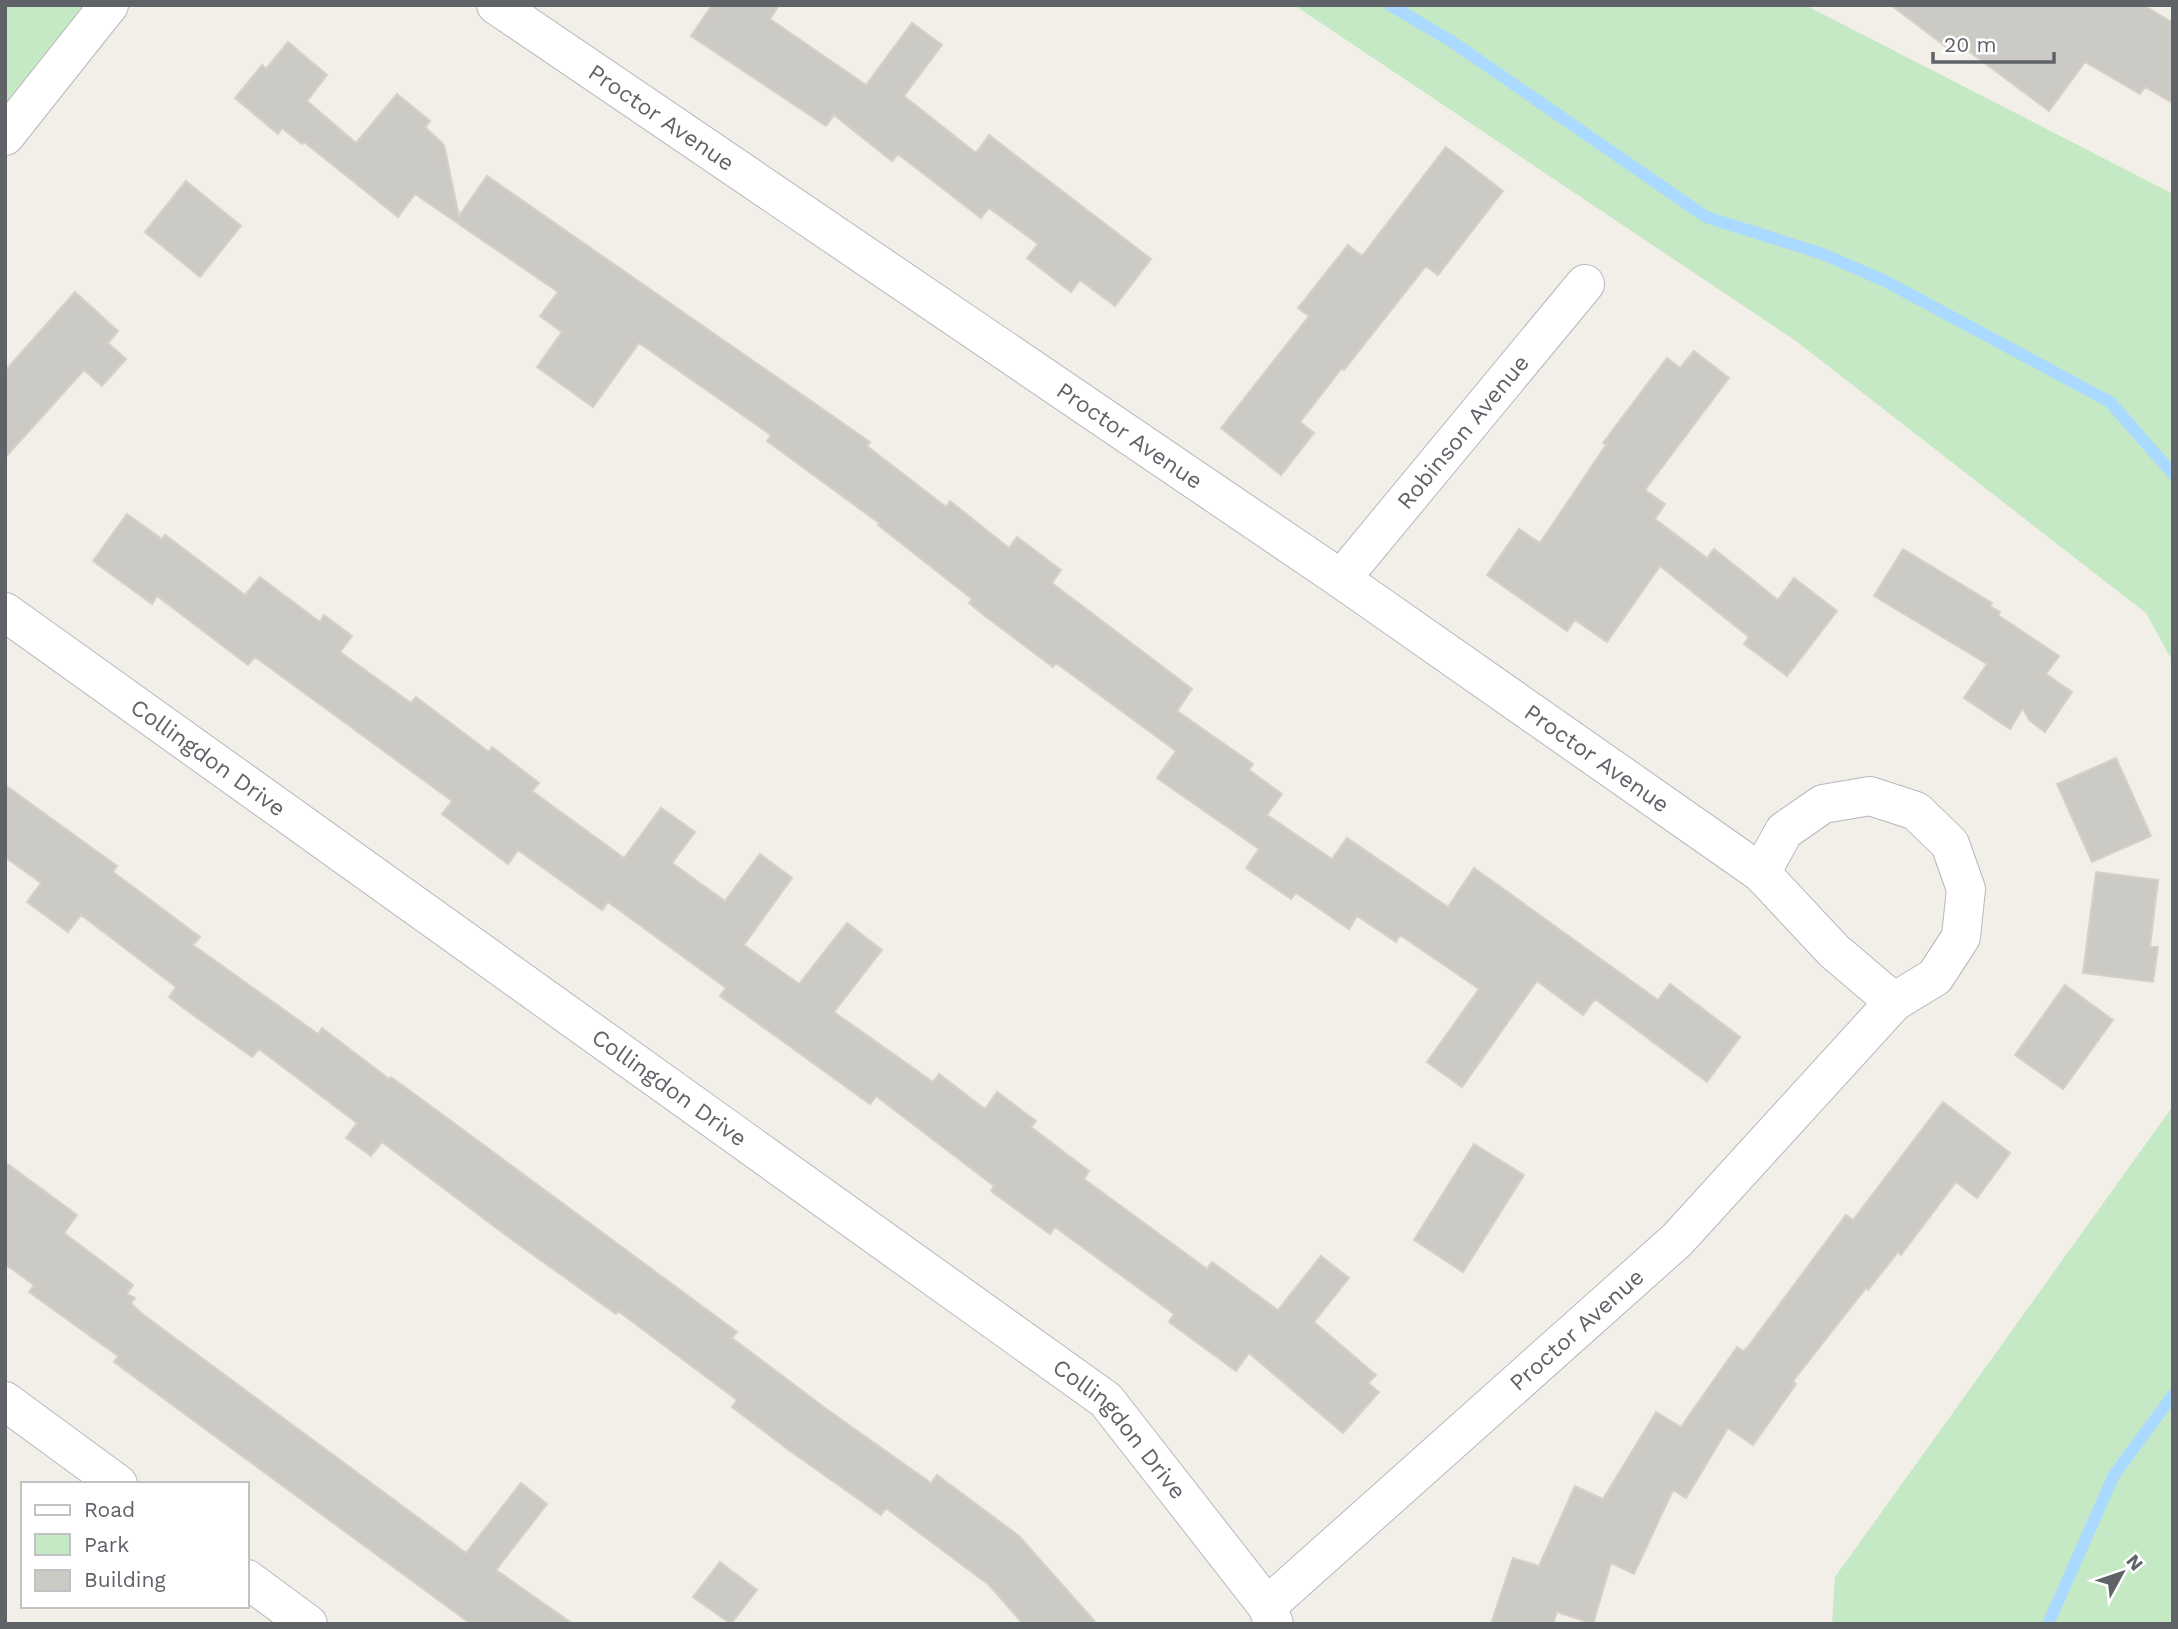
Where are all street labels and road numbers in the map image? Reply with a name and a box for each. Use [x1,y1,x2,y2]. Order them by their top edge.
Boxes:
street label: Proctor Avenue [583,59,739,177]
street label: Robinson Avenue [1392,350,1535,515]
street label: Proctor Avenue [1051,377,1207,495]
street label: Collingdon Drive [125,693,291,822]
street label: Proctor Avenue [1519,699,1674,819]
street label: Collingdon Drive [586,1023,752,1152]
street label: Proctor Avenue [1504,1263,1649,1397]
street label: Collingdon Drive [1048,1353,1191,1505]

